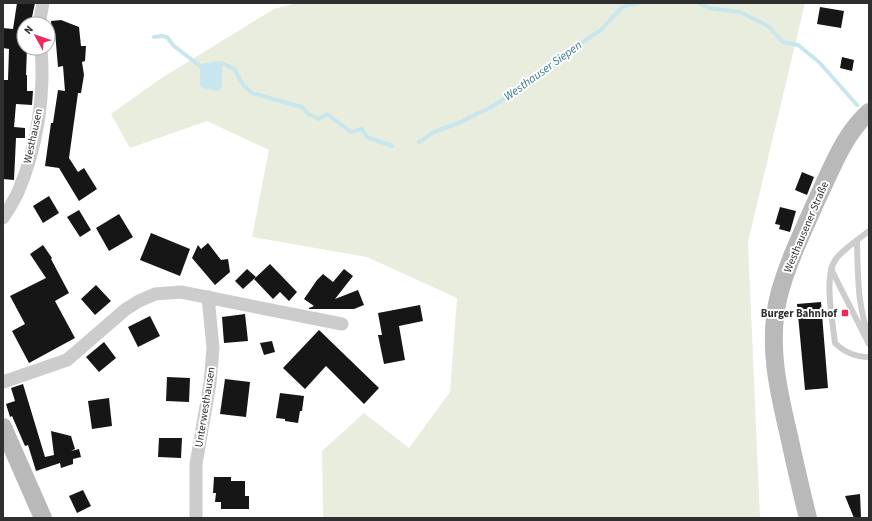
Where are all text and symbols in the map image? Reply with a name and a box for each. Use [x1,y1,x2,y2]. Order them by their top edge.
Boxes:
north arrow [16,16,56,56]
text: N [21,22,37,38]
water label: Westhauser Siepen [501,37,585,105]
street label: Westhausen [20,107,46,165]
street label: Westhausener Straße [780,179,832,275]
place label: Burger Bahnhof [761,306,838,321]
marker: Burger Bahnhof [840,308,850,318]
street label: Unterwesthausen [191,366,219,448]

